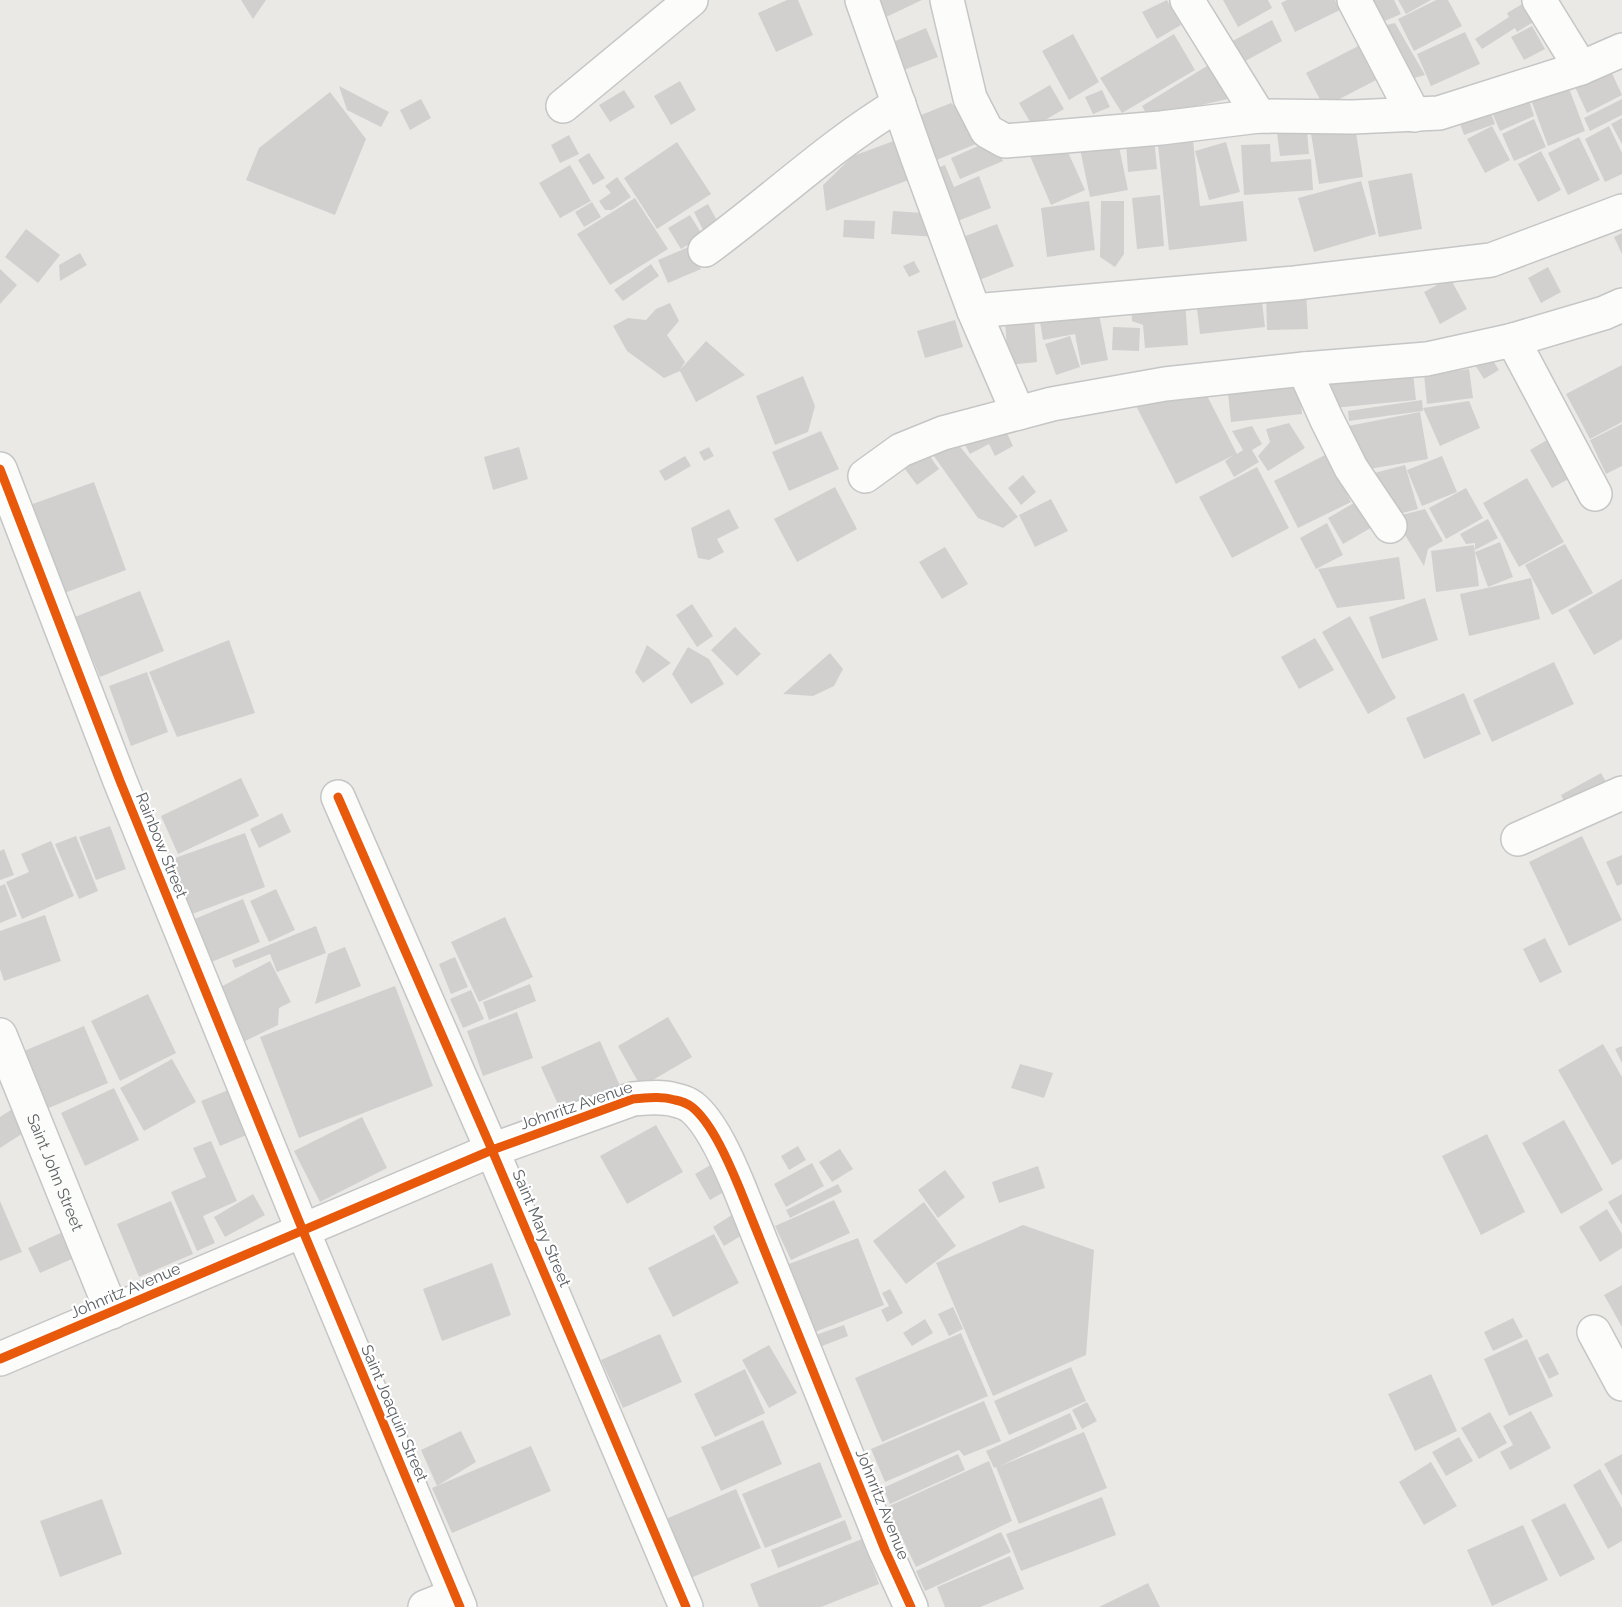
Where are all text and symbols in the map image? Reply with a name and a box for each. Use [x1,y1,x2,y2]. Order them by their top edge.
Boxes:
street label: Rainbow Street [132,790,192,901]
street label: Johnritz Avenue [517,1077,635,1134]
street label: Saint John Street [23,1111,87,1234]
street label: Saint Mary Street [508,1167,575,1290]
street label: Johnritz Avenue [67,1259,183,1322]
street label: Saint Joaquin Street [357,1342,432,1485]
street label: Johnritz Avenue [852,1446,913,1562]

